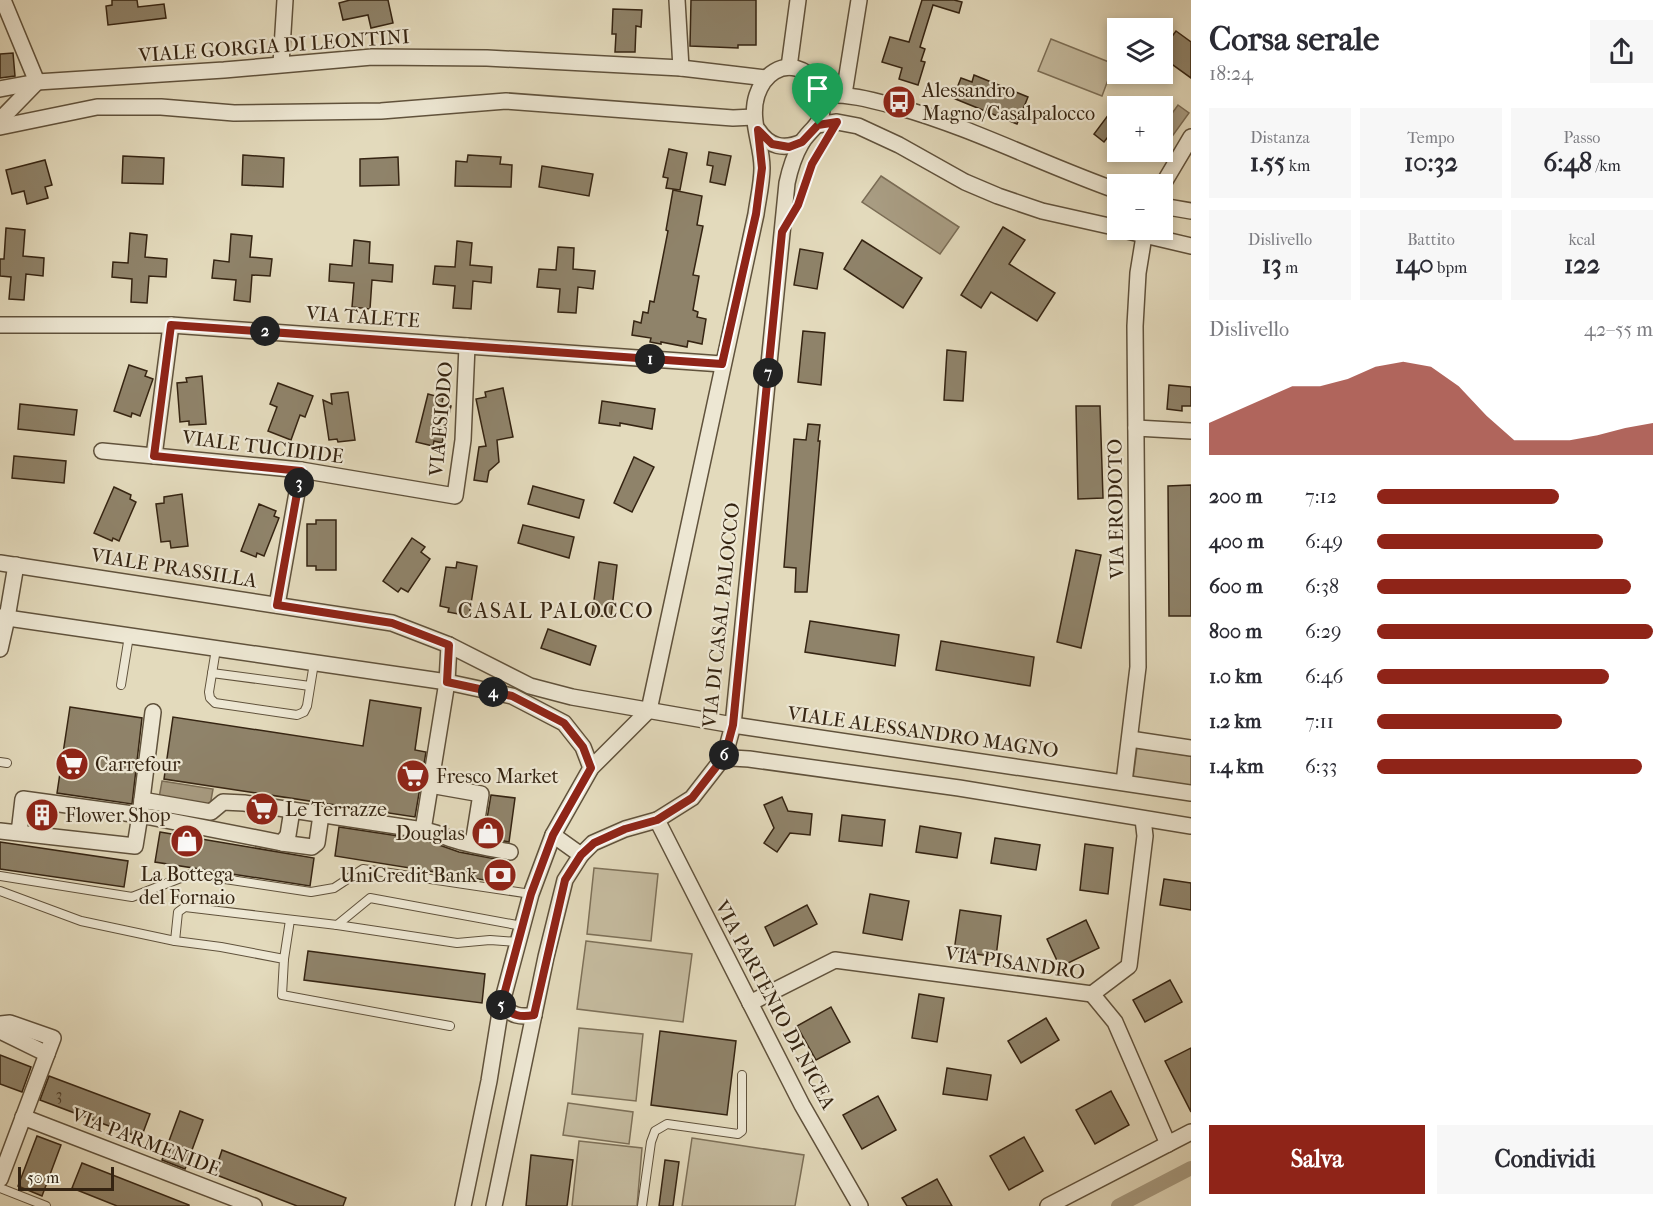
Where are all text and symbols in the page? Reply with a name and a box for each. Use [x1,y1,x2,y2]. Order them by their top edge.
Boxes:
map controls [1107,18,1173,240]
button: layers [1107,18,1173,84]
text: Corsa serale [1209,20,1379,59]
button: share [1590,20,1653,83]
street label: VIALE GORGIA DI LEONTINI [137,25,411,67]
text: 18:24 [1209,62,1253,85]
pin [792,63,843,125]
icon: arrive [801,72,834,105]
place label: Alessandro Magno/Casalpalocco [921,79,1095,125]
bus stop icon: Alessandro Magno/Casalpalocco [881,84,917,120]
button: + [1107,96,1173,162]
text: Distanza [1250,128,1310,147]
text: Tempo [1407,128,1455,147]
text: Passo [1564,128,1600,147]
text: 1.55 [1250,147,1285,178]
text: 10:32 [1404,147,1458,178]
text: 6:48 [1543,147,1592,178]
text: km [1285,156,1310,175]
text: /km [1592,156,1621,175]
button: − [1107,174,1173,240]
text: Dislivello [1248,230,1312,249]
text: Battito [1407,230,1455,249]
text: kcal [1569,230,1595,249]
text: 13 [1262,249,1282,280]
text: 140 [1395,249,1434,280]
text: 122 [1564,249,1600,280]
text: m [1282,258,1298,277]
text: bpm [1434,258,1467,277]
street label: VIA TALETE [304,301,421,332]
pin: 2 [250,316,280,346]
text: Dislivello [1209,318,1289,341]
text: 42–55 m [1584,318,1653,341]
text: 2 [261,321,269,340]
pin: 1 [635,344,665,374]
text: 1 [647,349,653,368]
pin: 7 [753,358,783,388]
street label: VIA ESIODO [424,361,457,478]
text: 7 [764,363,772,382]
street label: VIALE TUCIDIDE [180,426,345,468]
street label: VIA ERODOTO [1103,439,1129,580]
pin: 3 [284,468,314,498]
text: 3 [296,473,302,492]
text: 200 m [1209,485,1262,508]
text: 7:12 [1305,485,1337,508]
street label: VIA DI CASAL PALOCCO [698,501,744,730]
text: 400 m [1209,530,1264,553]
text: 6:49 [1305,530,1343,553]
street label: VIALE PRASSILLA [88,543,260,593]
text: 600 m [1209,575,1263,598]
text: 6:38 [1305,575,1339,598]
district label: CASAL PALOCCO [458,598,654,624]
text: 800 m [1209,620,1262,643]
text: 6:29 [1305,620,1341,643]
text: 1.0 km [1209,665,1262,688]
text: 6:46 [1305,665,1343,688]
pin: 4 [478,677,508,707]
text: 4 [488,682,498,701]
street label: VIALE ALESSANDRO MAGNO [785,701,1060,762]
text: 1.2 km [1209,710,1262,733]
text: 7:11 [1305,710,1334,733]
pin: 6 [709,740,739,770]
text: 6 [720,745,728,764]
supermarket icon: Carrefour [54,746,90,782]
place label: Carrefour [95,753,181,776]
text: 1.4 km [1209,755,1264,778]
text: 6:33 [1305,755,1337,778]
supermarket icon: Fresco Market [395,758,431,794]
place label: Fresco Market [436,765,559,788]
supermarket icon: Le Terrazze [244,791,280,827]
building icon: Flower Shop [24,797,60,833]
place label: Le Terrazze [285,798,387,821]
place label: Flower Shop [65,804,171,827]
shop icon: Douglas [470,815,506,851]
place label: Douglas [396,822,465,845]
shop icon: La Bottega del Fornaio [169,823,205,859]
bank icon: UniCredit Bank [482,857,518,893]
place label: La Bottega del Fornaio [139,863,235,909]
place label: UniCredit Bank [340,864,478,887]
street label: VIA PARTENIO DI NICEA [710,896,840,1114]
street label: VIA PISANDRO [943,942,1086,984]
pin: 5 [486,990,516,1020]
text: 5 [498,995,504,1014]
house number: 3 [56,1085,62,1104]
street label: VIA PARMENIDE [67,1103,224,1181]
button: Salva [1209,1125,1425,1194]
button: Condividi [1437,1125,1653,1194]
scale bar [18,1164,114,1192]
text: 50 m [27,1168,59,1187]

